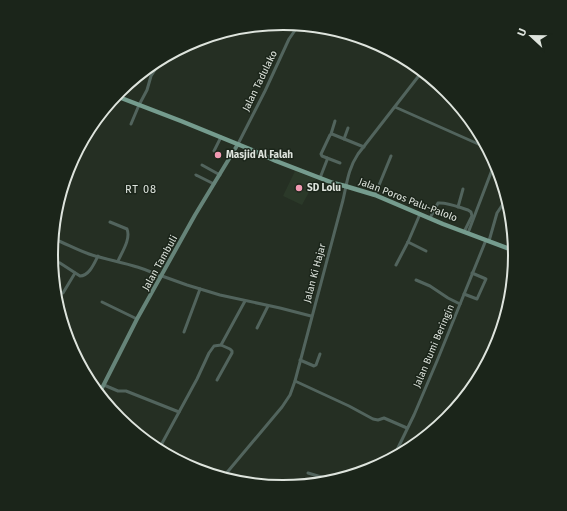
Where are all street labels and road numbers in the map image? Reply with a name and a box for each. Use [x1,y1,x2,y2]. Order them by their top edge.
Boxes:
street label: Jalan Tadulako [240,48,280,113]
street label: Jalan Poros Palu-Palolo [357,176,459,224]
street label: Jalan Tambuli [140,233,180,293]
street label: Jalan Ki Hajar [301,242,329,304]
street label: Jalan Bumi Beringin [411,303,457,389]

